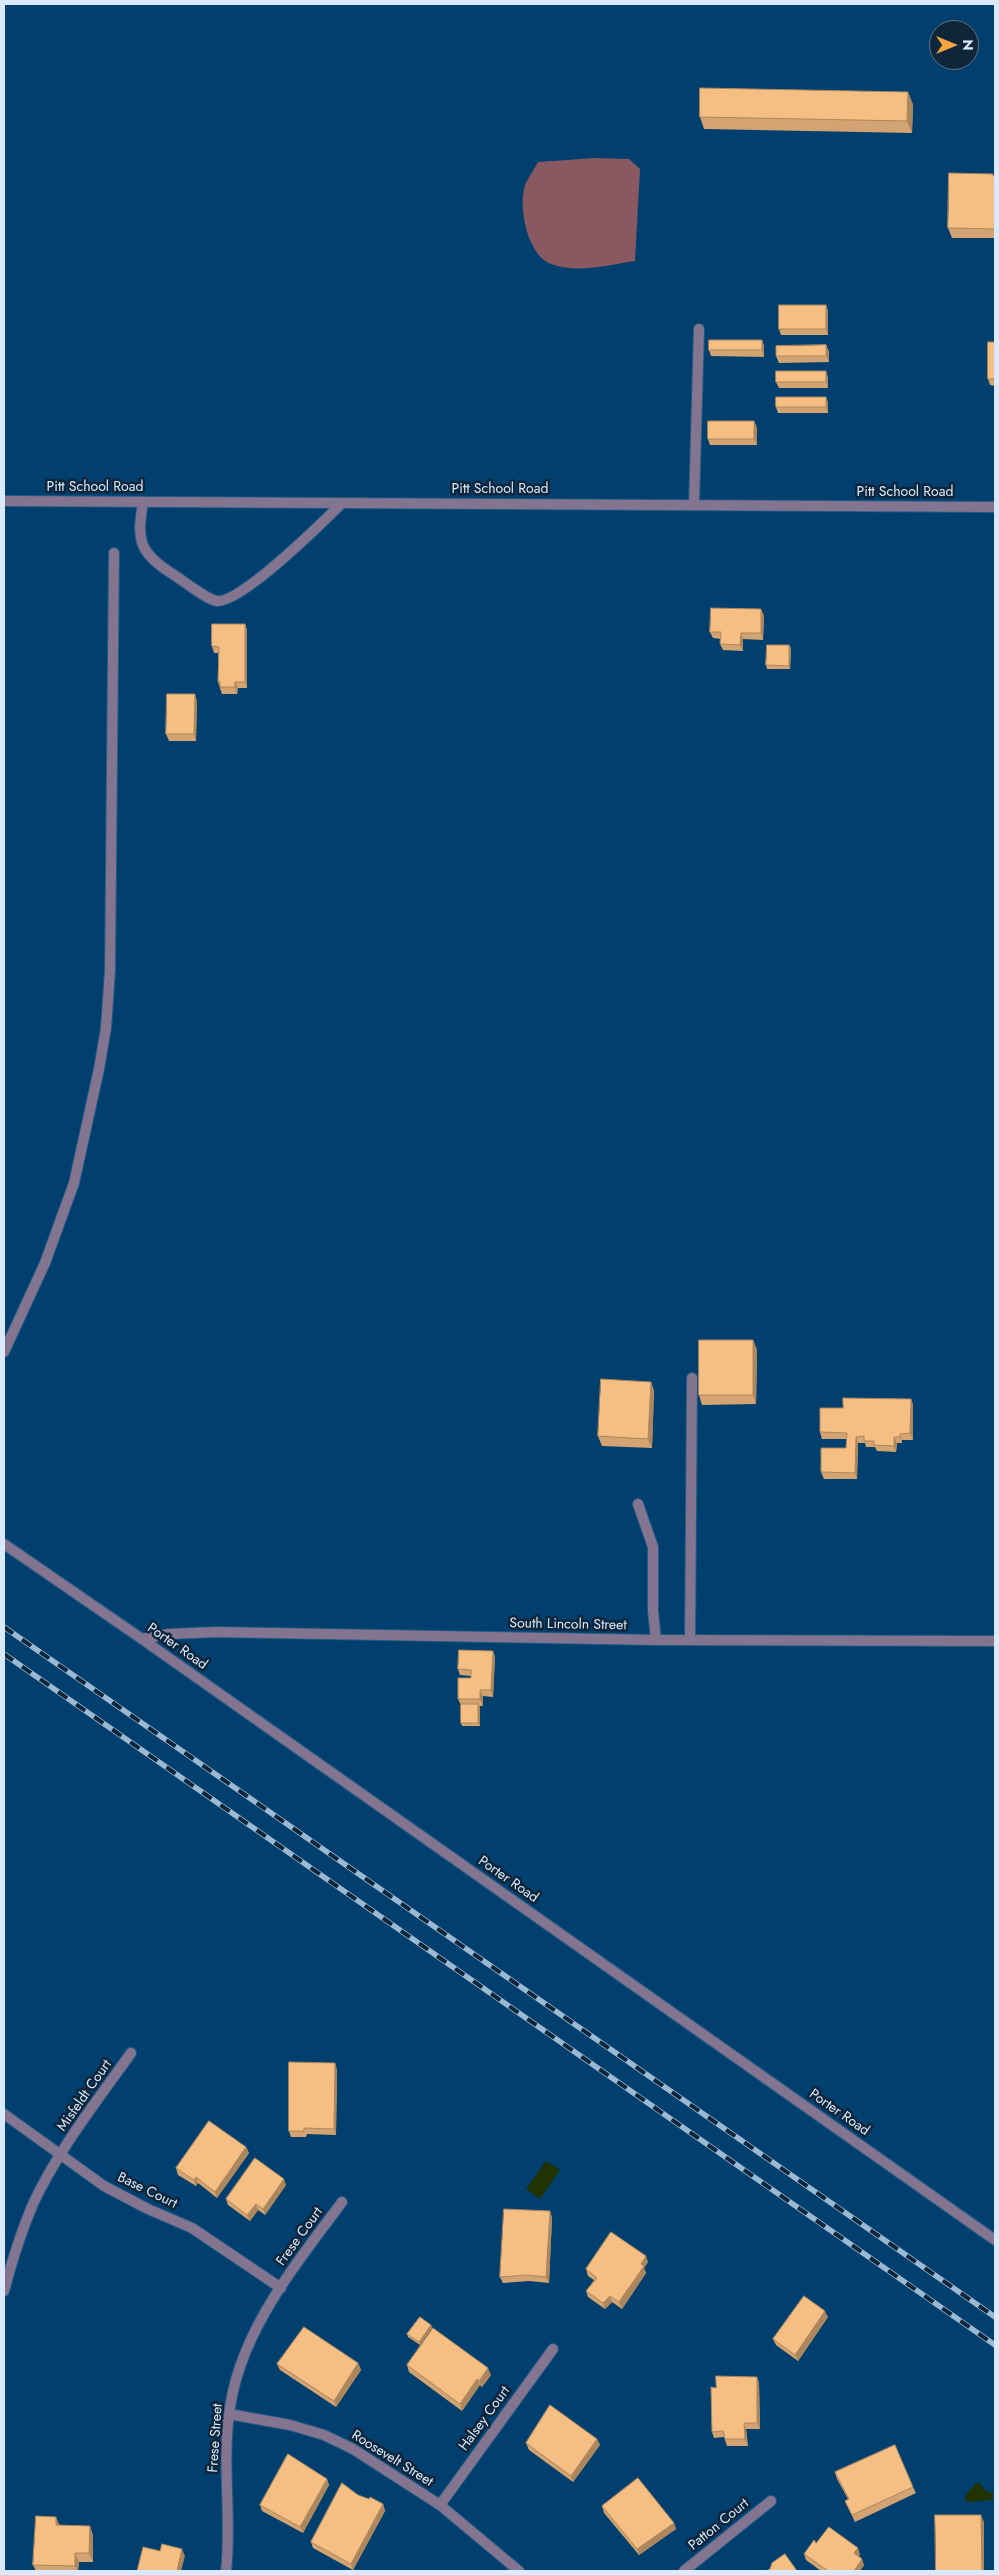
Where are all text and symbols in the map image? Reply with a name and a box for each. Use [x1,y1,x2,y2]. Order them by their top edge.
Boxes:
north arrow [929,20,979,70]
text: N [958,39,978,51]
street label: Pitt School Road [47,480,143,496]
street label: Pitt School Road [452,482,548,498]
street label: Pitt School Road [857,485,953,501]
street label: South Lincoln Street [509,1616,627,1634]
street label: Porter Road [144,1620,210,1674]
street label: Porter Road [475,1853,541,1907]
street label: Misfeldt Court [54,2057,116,2135]
street label: Porter Road [806,2086,872,2140]
street label: Base Court [114,2169,180,2213]
street label: Frese Court [273,2204,327,2270]
street label: Halsey Court [456,2383,514,2455]
street label: Frese Street [205,2403,227,2473]
street label: Roosevelt Street [348,2427,436,2491]
street label: Patton Court [685,2496,753,2554]

